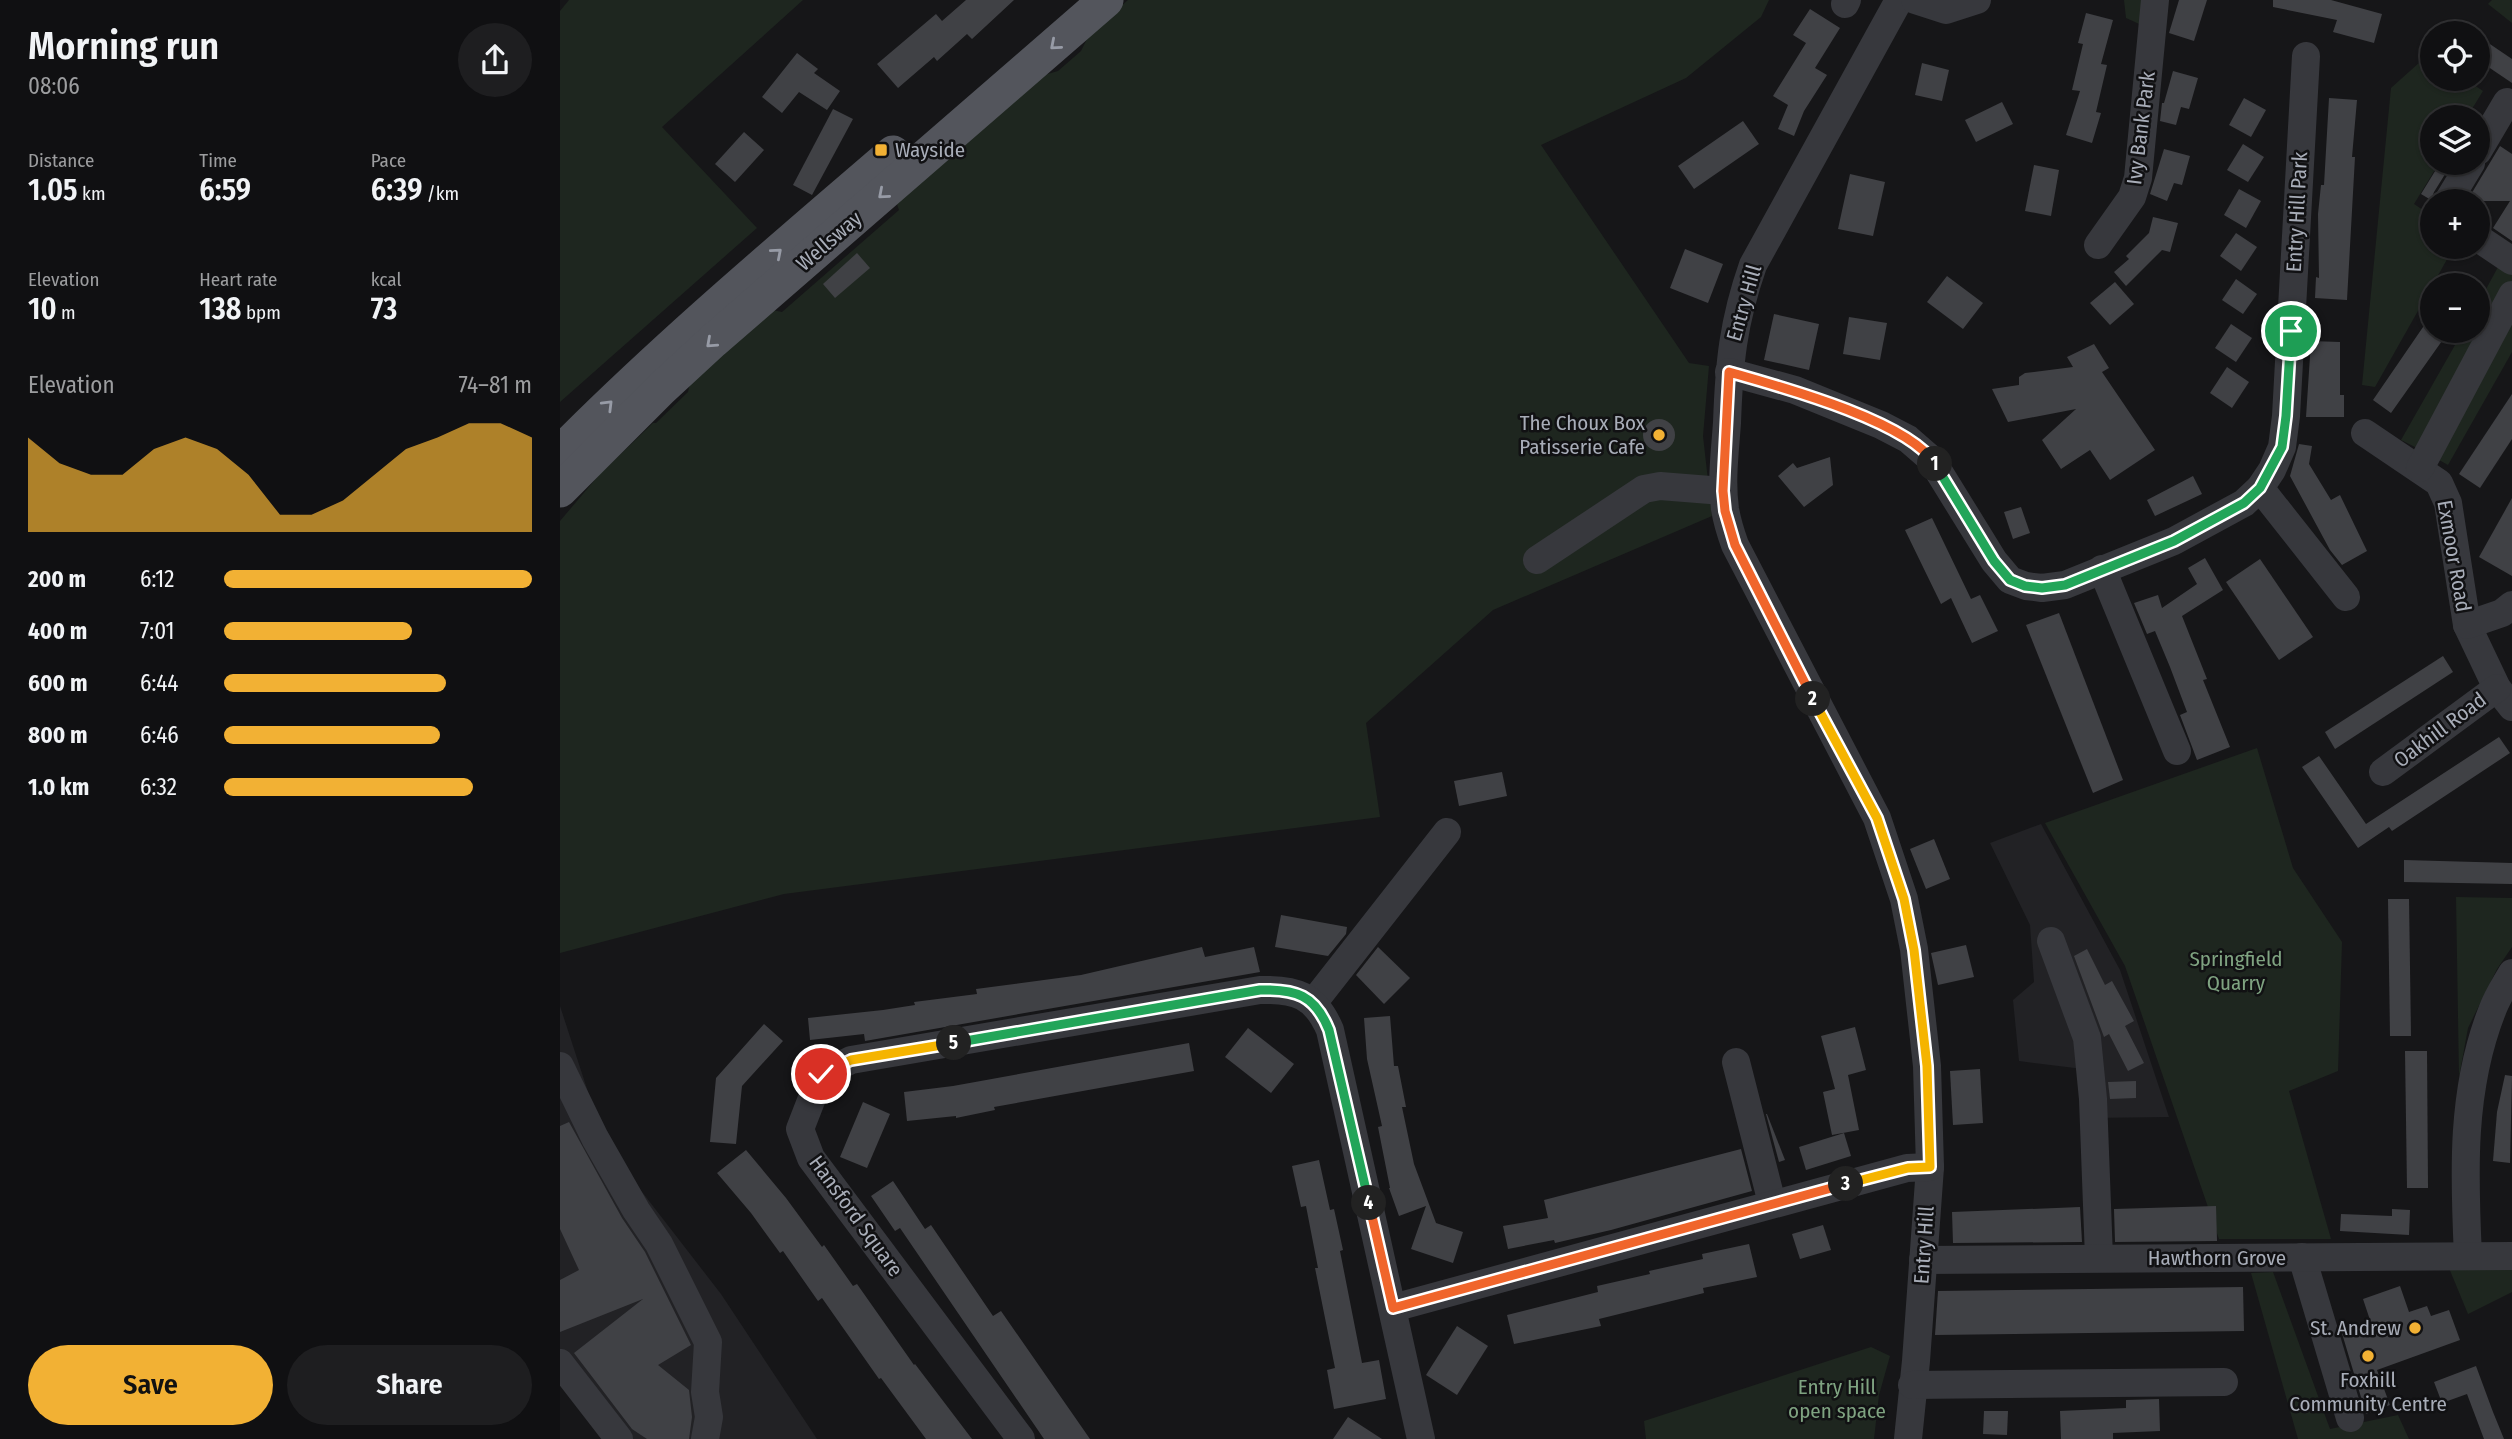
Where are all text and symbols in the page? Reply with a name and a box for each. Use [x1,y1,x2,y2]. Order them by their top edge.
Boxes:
map controls [2420,21,2490,343]
button: locate [2420,21,2490,91]
text: Morning run [28,23,219,69]
button: share [458,23,532,97]
one-way arrow [1050,37,1063,49]
street label: Ivy Bank Park [2121,70,2161,186]
text: 08:06 [28,72,80,100]
button: layers [2420,105,2490,175]
place label: Wayside [895,137,965,163]
marker: Wayside [873,142,889,158]
text: Distance [28,149,95,172]
text: Time [199,149,237,172]
text: Pace [371,149,406,172]
street label: Entry Hill Park [2281,151,2313,273]
text: 1.05 [28,172,78,208]
text: 6:59 [199,172,251,208]
text: 6:39 [371,172,422,208]
text: km [78,182,106,205]
text: /km [422,182,459,205]
one-way arrow [878,186,891,198]
button: + [2420,189,2490,259]
street label: Wellsway [791,205,868,277]
one-way arrow [769,249,782,261]
street label: Entry Hill [1721,261,1767,344]
text: Elevation [28,268,100,291]
text: Heart rate [199,268,277,291]
text: kcal [371,268,401,291]
button: − [2420,273,2490,343]
text: 10 [28,291,57,327]
text: 138 [199,291,242,327]
text: 73 [371,291,397,327]
text: m [57,301,76,324]
text: bpm [242,301,281,324]
pin [2261,301,2321,361]
icon: arrive [2272,312,2310,350]
one-way arrow [707,335,720,347]
text: Elevation [28,371,115,399]
text: 74–81 m [458,371,532,399]
one-way arrow [600,400,613,413]
place label: The Choux Box Patisserie Cafe [1519,410,1646,460]
marker: The Choux Box Patisserie Cafe [1651,427,1667,443]
pin: 1 [1918,447,1952,482]
text: 1 [1930,452,1939,475]
street label: Exmoor Road [2431,498,2477,614]
text: 200 m [28,565,86,593]
text: 6:12 [140,565,174,593]
text: 400 m [28,617,87,645]
text: 7:01 [140,617,175,645]
text: 600 m [28,669,87,697]
text: 6:44 [140,669,178,697]
pin: 2 [1796,682,1830,716]
text: 2 [1808,687,1817,710]
street label: Oakhill Road [2389,687,2491,773]
text: 800 m [28,721,88,749]
text: 6:46 [140,721,179,749]
text: 1.0 km [28,773,89,801]
text: 6:32 [140,773,177,801]
park label: Springfield Quarry [2189,946,2283,996]
pin: 5 [936,1026,972,1060]
text: 5 [949,1031,958,1054]
pin [791,1044,851,1104]
icon: check [802,1055,840,1093]
street label: Hansford Square [803,1150,909,1282]
pin: 3 [1828,1166,1864,1202]
text: 3 [1841,1172,1850,1195]
pin: 4 [1352,1186,1386,1220]
text: 4 [1364,1191,1373,1214]
street label: Entry Hill [1908,1205,1940,1285]
street label: Hawthorn Grove [2148,1245,2286,1271]
place label: St. Andrew [2310,1315,2401,1341]
marker: St. Andrew [2407,1320,2423,1336]
button: Save [28,1345,273,1425]
button: Share [287,1345,532,1425]
marker: Foxhill Community Centre [2360,1348,2376,1364]
place label: Foxhill Community Centre [2289,1367,2447,1417]
park label: Entry Hill open space [1788,1374,1886,1424]

